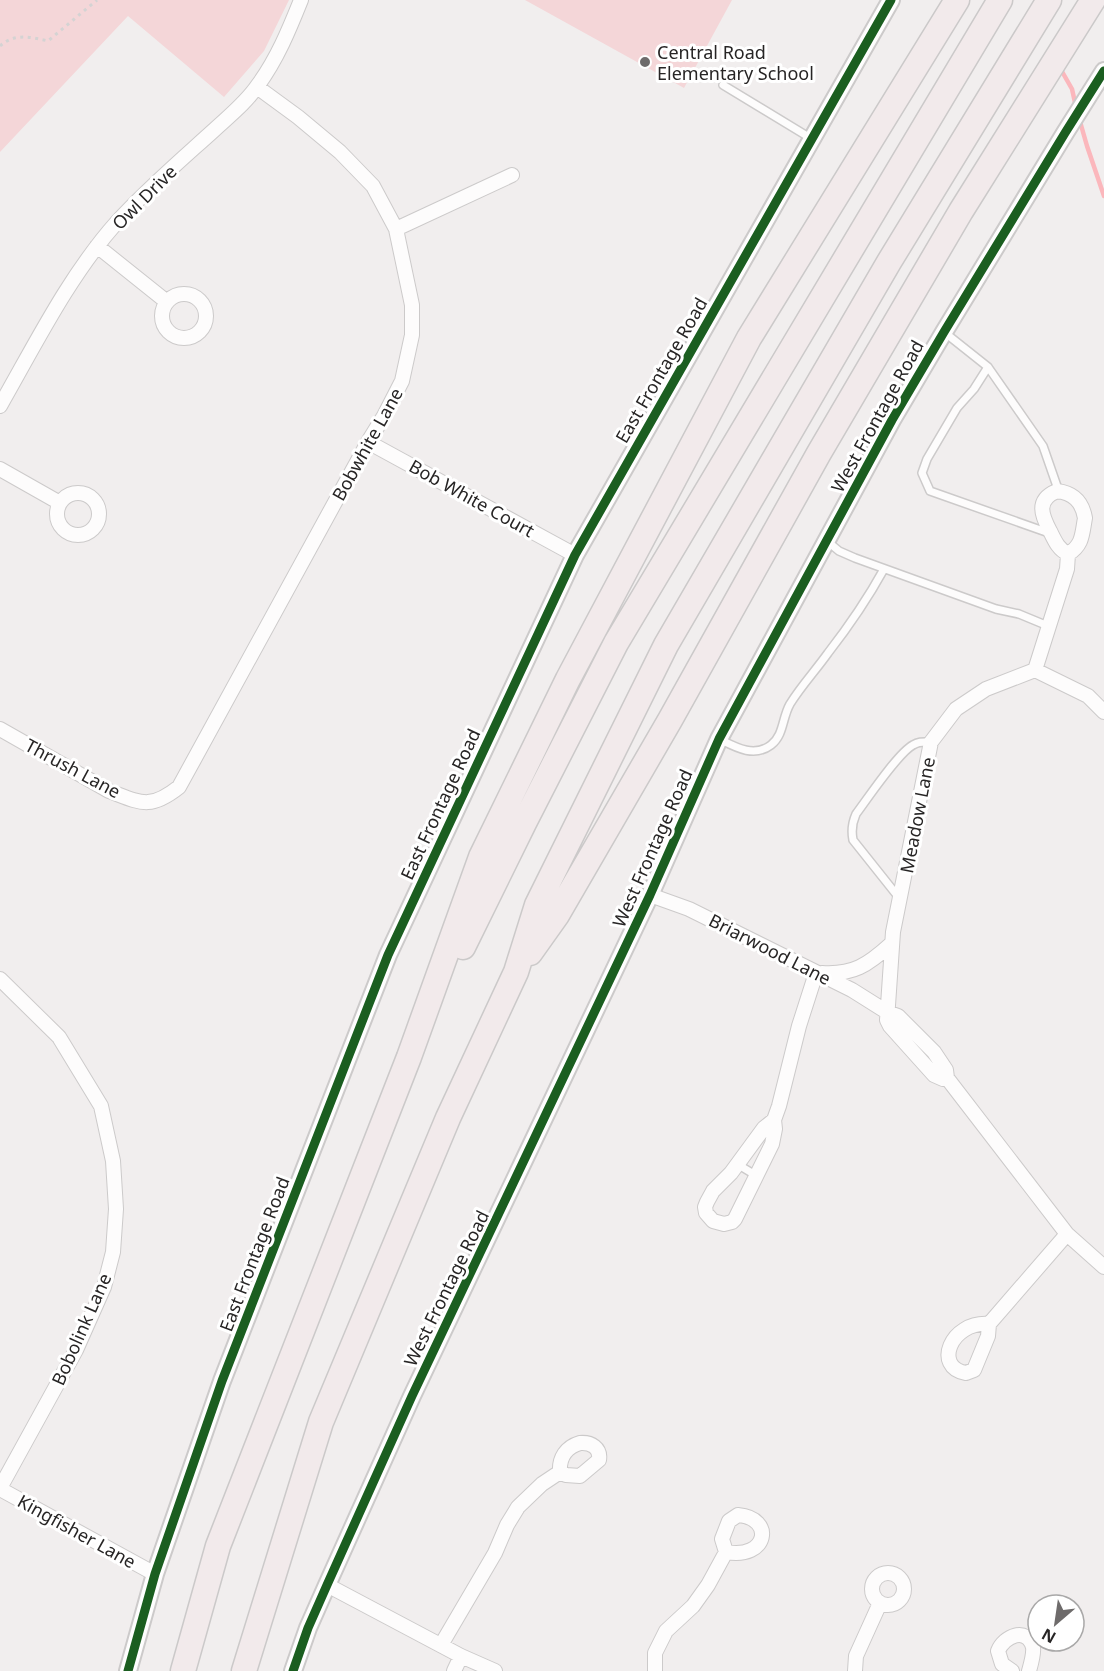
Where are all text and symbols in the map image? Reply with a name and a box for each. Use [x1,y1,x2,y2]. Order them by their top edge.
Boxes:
place label: Central Road Elementary School [657,40,814,85]
marker: Central Road Elementary School [638,55,652,69]
street label: Owl Drive [107,160,181,234]
street label: East Frontage Road [610,293,712,447]
street label: West Frontage Road [825,336,929,496]
street label: Bobwhite Lane [326,383,408,505]
street label: Bob White Court [405,454,539,543]
street label: East Frontage Road [394,725,486,883]
street label: Thrush Lane [21,733,125,803]
street label: Meadow Lane [894,755,940,875]
street label: West Frontage Road [606,765,698,931]
street label: Briarwood Lane [705,908,835,990]
street label: East Frontage Road [213,1173,295,1335]
street label: West Frontage Road [398,1206,494,1370]
street label: Bobolink Lane [46,1269,116,1389]
street label: Kingfisher Lane [14,1489,140,1573]
north arrow [1026,1593,1086,1653]
text: N [1038,1623,1060,1649]

